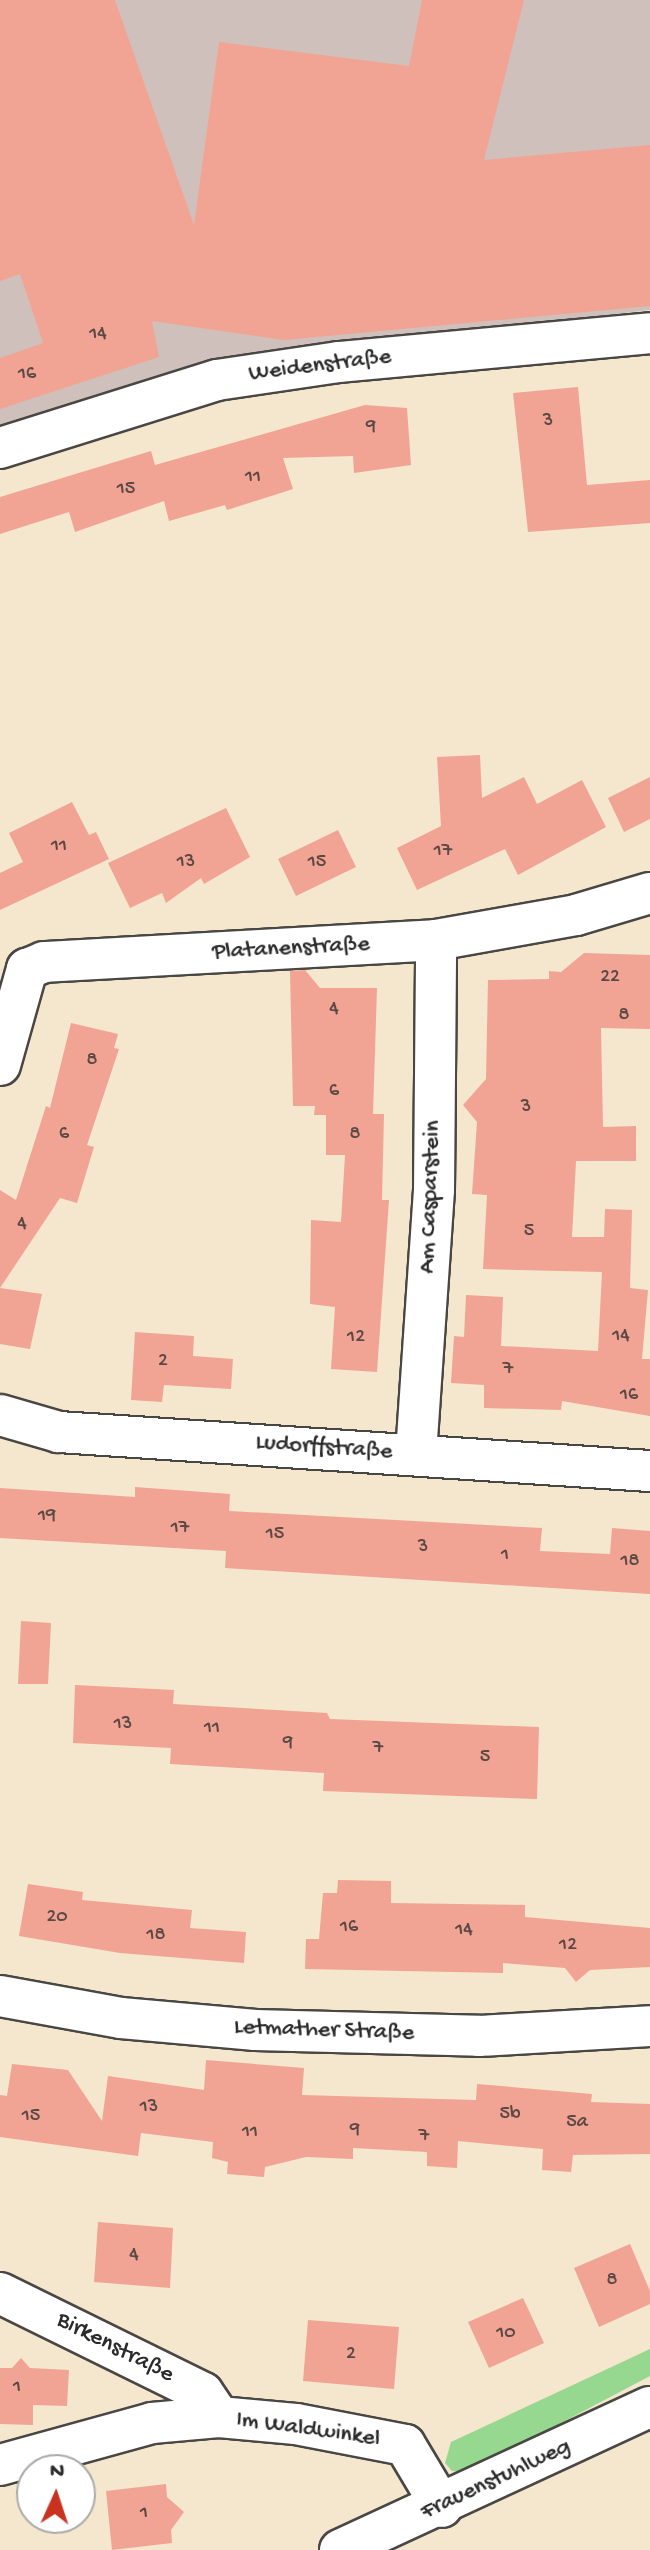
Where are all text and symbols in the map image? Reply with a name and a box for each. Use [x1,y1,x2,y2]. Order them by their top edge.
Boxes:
house number: 14 [89,322,107,346]
street label: Weidenstraße [247,343,393,389]
house number: 16 [18,362,36,386]
house number: 3 [543,409,553,433]
house number: 9 [366,415,376,439]
house number: 11 [245,465,261,489]
house number: 15 [117,477,135,501]
house number: 11 [51,834,67,858]
house number: 17 [434,839,452,863]
house number: 13 [177,850,195,874]
house number: 15 [308,850,326,874]
street label: Platanenstraße [212,930,370,968]
house number: 22 [600,965,620,989]
house number: 4 [329,997,339,1021]
house number: 8 [619,1003,629,1027]
house number: 8 [87,1048,97,1072]
house number: 6 [329,1079,339,1103]
house number: 3 [521,1095,531,1119]
street label: Am Casparstein [414,1120,448,1274]
house number: 6 [59,1122,69,1146]
house number: 8 [350,1122,360,1146]
house number: 4 [17,1212,27,1236]
house number: 5 [524,1219,534,1243]
house number: 14 [612,1324,630,1348]
house number: 12 [347,1325,365,1349]
house number: 2 [158,1349,168,1373]
house number: 7 [503,1357,513,1381]
house number: 16 [620,1383,638,1407]
street label: Ludorffstraße [255,1429,393,1467]
house number: 19 [38,1504,56,1528]
house number: 17 [171,1516,189,1540]
house number: 15 [266,1522,284,1546]
house number: 3 [418,1535,428,1559]
house number: 1 [501,1543,509,1567]
house number: 18 [620,1549,640,1573]
house number: 13 [114,1712,132,1736]
house number: 11 [204,1716,220,1740]
house number: 9 [283,1731,293,1755]
house number: 7 [373,1736,383,1760]
house number: 5 [480,1745,490,1769]
house number: 20 [46,1905,68,1929]
house number: 16 [340,1915,358,1939]
house number: 14 [455,1918,473,1942]
house number: 18 [146,1923,166,1947]
house number: 12 [559,1933,577,1957]
street label: Letmather Straße [233,2013,415,2049]
house number: 13 [140,2095,158,2119]
house number: 5b [499,2102,521,2126]
house number: 15 [22,2104,40,2128]
house number: 5a [566,2110,588,2134]
house number: 9 [350,2118,360,2142]
house number: 11 [242,2120,258,2144]
house number: 7 [419,2124,429,2148]
house number: 4 [129,2243,139,2267]
house number: 8 [607,2268,617,2292]
street label: Birkenstraße [51,2306,179,2390]
house number: 10 [496,2321,516,2345]
house number: 2 [346,2342,356,2366]
house number: 1 [13,2375,21,2399]
street label: Im Waldwinkel [234,2406,382,2454]
street label: Frauenstuhlweg [417,2433,575,2527]
north arrow [16,2454,96,2534]
text: N [49,2459,65,2485]
house number: 1 [140,2501,148,2525]

